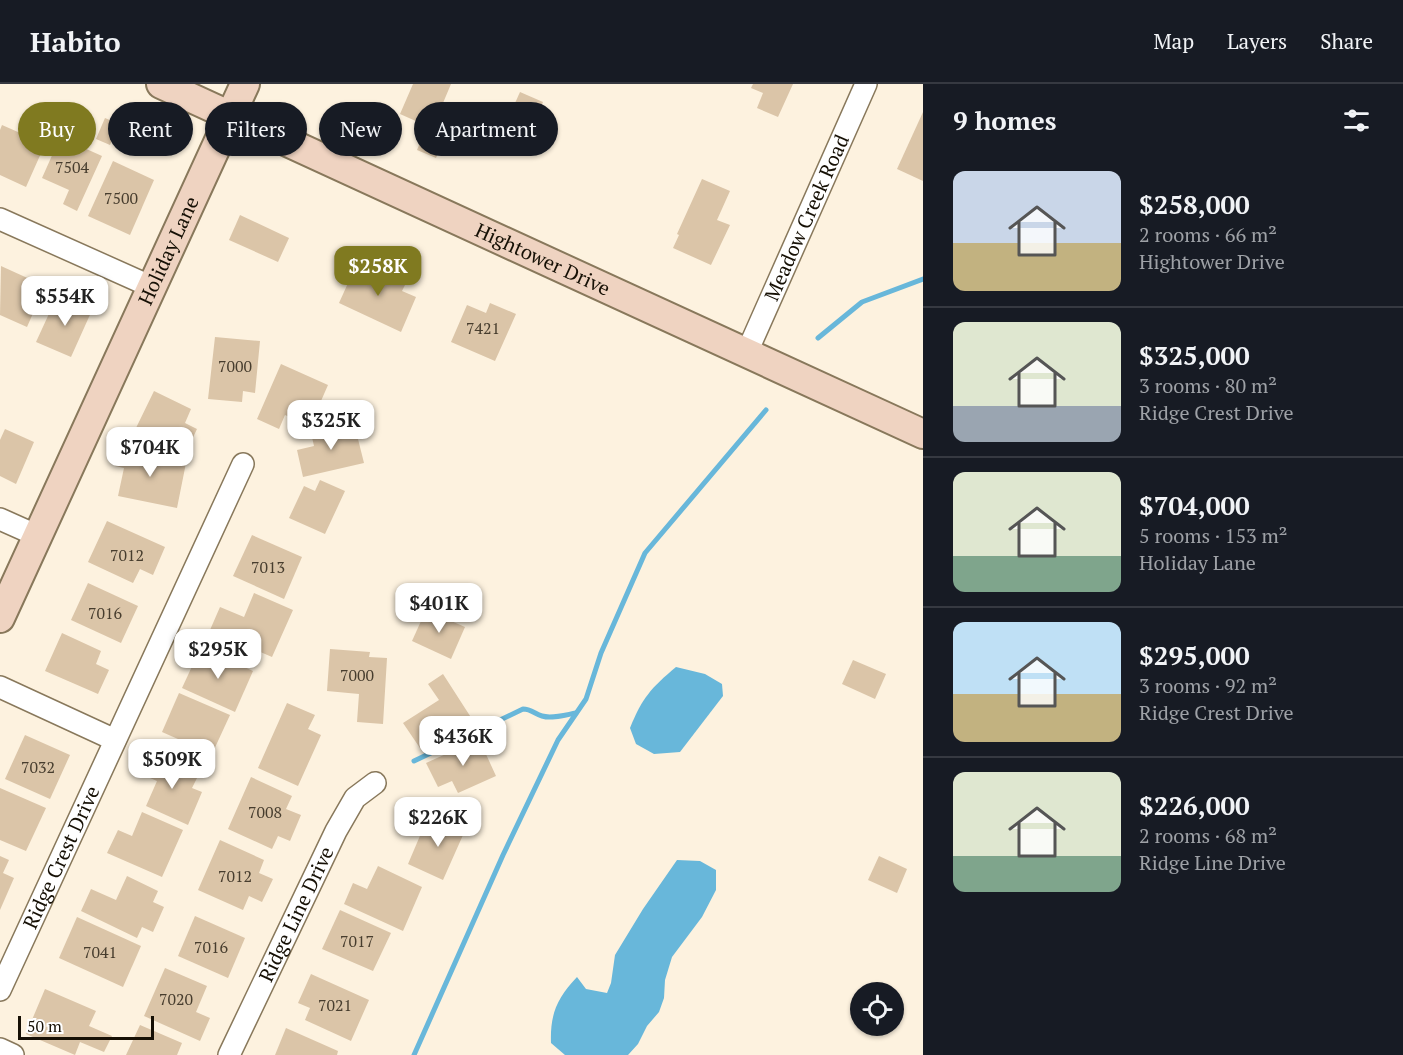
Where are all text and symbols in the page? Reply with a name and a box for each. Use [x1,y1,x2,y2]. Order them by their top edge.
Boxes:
text: Habito [30,23,121,60]
text: Map [1153,27,1194,55]
text: Layers [1227,27,1287,55]
text: Share [1320,27,1373,55]
chip: Buy [18,102,96,156]
chip: Rent [108,102,193,156]
chip: Filters [205,102,307,156]
chip: New [319,102,402,156]
chip: Apartment [414,102,558,156]
text: 9 homes [953,103,1057,137]
icon: filters [1340,104,1373,137]
street label: Meadow Creek Road [757,130,855,305]
house number: 7504 [55,156,90,178]
house number: 7500 [104,187,138,209]
text: $258,000 [1139,187,1250,221]
street label: Holiday Lane [131,192,205,309]
icon: home [1001,195,1073,267]
street label: Hightower Drive [471,216,615,302]
text: 2 rooms · 66 m² [1139,221,1277,248]
pin: $258K [336,246,420,297]
text: Hightower Drive [1139,248,1285,275]
text: $258K [348,252,408,279]
pin: $554K [23,276,107,327]
text: $554K [35,282,95,309]
house number: 7421 [466,317,500,339]
text: $325,000 [1139,338,1250,372]
icon: home [1001,346,1073,418]
house number: 7000 [218,355,252,377]
text: 3 rooms · 80 m² [1139,372,1277,399]
text: Ridge Crest Drive [1139,399,1294,426]
pin: $325K [289,400,373,451]
text: $325K [301,406,361,433]
pin: $704K [108,427,192,478]
text: $704K [120,433,180,460]
text: $704,000 [1139,488,1250,522]
icon: home [1001,496,1073,568]
text: 5 rooms · 153 m² [1139,522,1287,549]
house number: 7012 [110,544,144,566]
text: Holiday Lane [1139,549,1256,576]
house number: 7013 [251,556,285,578]
pin: $401K [397,583,481,634]
text: $401K [409,589,469,616]
house number: 7016 [88,602,123,624]
pin: $295K [176,629,260,680]
text: $295K [188,635,248,662]
text: $295,000 [1139,638,1250,672]
icon: home [1001,646,1073,718]
house number: 7000 [340,664,374,686]
text: 3 rooms · 92 m² [1139,672,1277,699]
text: Ridge Crest Drive [1139,699,1294,726]
pin: $436K [421,716,505,767]
text: $436K [433,722,493,749]
pin: $509K [130,739,214,790]
text: $509K [142,745,202,772]
house number: 7032 [21,756,55,778]
street label: Ridge Crest Drive [16,781,105,933]
text: $226,000 [1139,788,1250,822]
icon: home [1001,796,1073,868]
pin: $226K [396,797,480,848]
house number: 7008 [248,801,282,823]
text: $226K [408,803,468,830]
text: 2 rooms · 68 m² [1139,822,1277,849]
street label: Ridge Line Drive [252,842,340,986]
text: Ridge Line Drive [1139,849,1286,876]
house number: 7012 [218,865,252,887]
house number: 7017 [340,930,374,952]
house number: 7016 [194,936,229,958]
house number: 7041 [83,941,117,963]
map controls [850,982,904,1036]
button: locate [850,982,904,1036]
house number: 7020 [159,988,193,1010]
house number: 7021 [318,994,352,1016]
scale bar [18,1013,154,1040]
text: 50 m [27,1015,62,1037]

